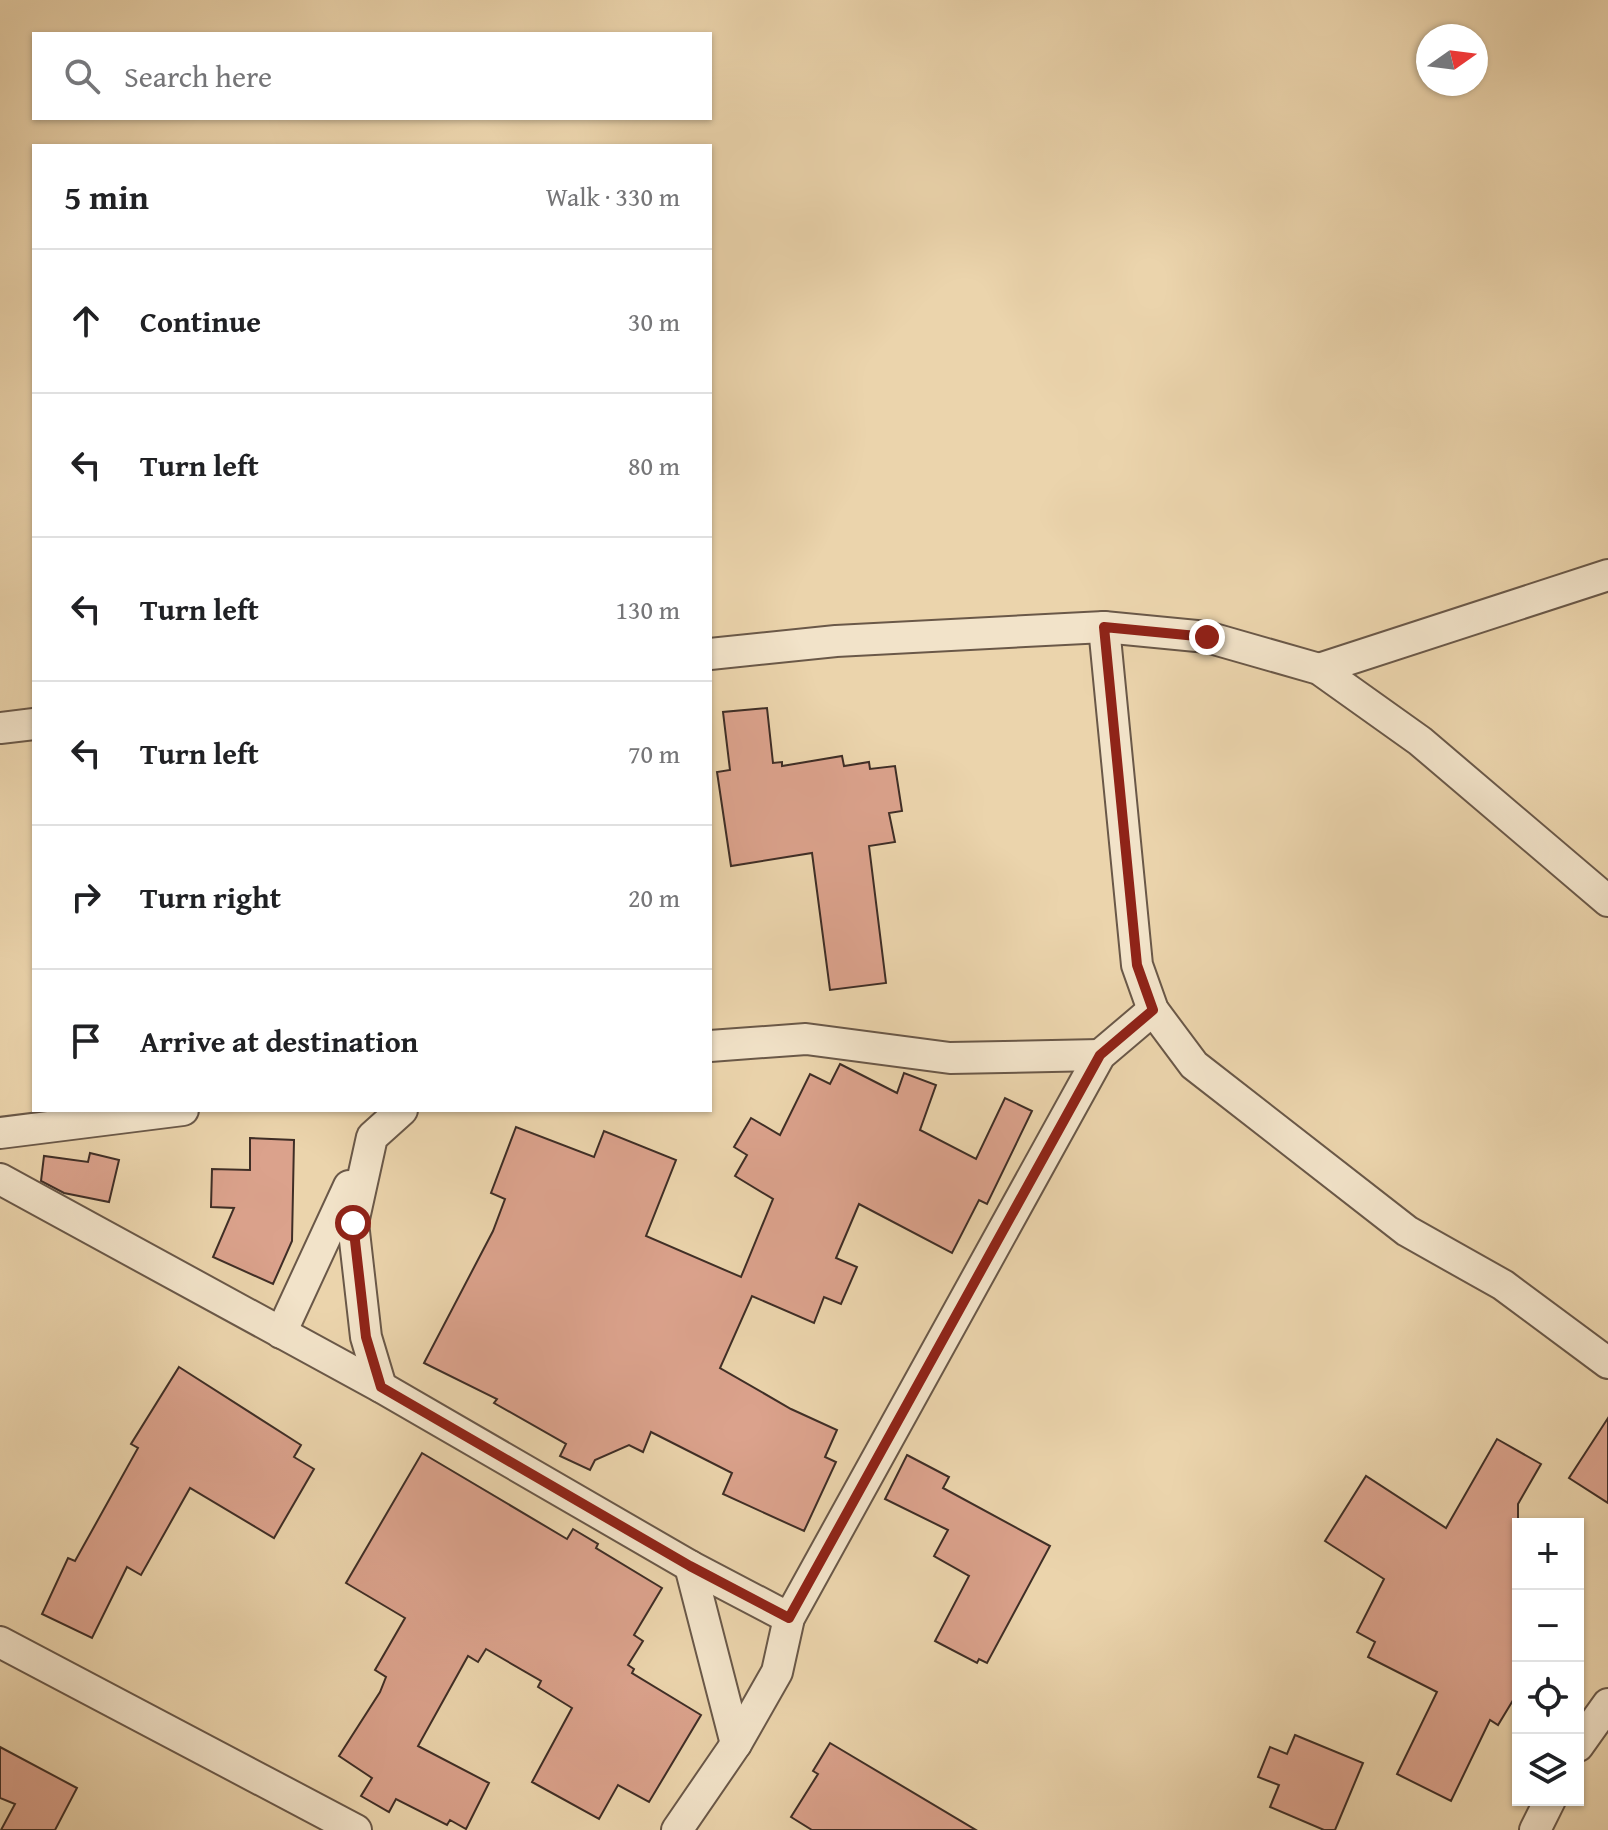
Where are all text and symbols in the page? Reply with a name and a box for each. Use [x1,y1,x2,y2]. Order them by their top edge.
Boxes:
north arrow [1416,24,1488,96]
search box [32,32,712,120]
icon: search [60,54,104,98]
text: Search here [124,54,272,98]
text: 5 min [64,172,149,221]
text: Walk · 330 m [546,177,680,216]
icon: ahead [64,299,108,343]
text: Continue [140,299,261,343]
text: 30 m [628,302,680,341]
icon: left [64,443,108,487]
text: Turn left [140,443,259,487]
text: 80 m [628,446,680,485]
icon: left [64,587,108,631]
text: Turn left [140,587,259,631]
text: 130 m [615,590,680,629]
route end [1189,619,1225,655]
icon: left [64,731,108,775]
text: Turn left [140,731,259,775]
text: 70 m [628,734,680,773]
icon: right [64,875,108,919]
text: Turn right [140,875,281,919]
text: 20 m [628,878,680,917]
icon: arrive [64,1019,108,1063]
text: Arrive at destination [140,1019,418,1063]
route start [335,1205,371,1241]
map controls [1512,1518,1584,1806]
button: + [1512,1518,1584,1590]
button: − [1512,1590,1584,1662]
button: locate [1512,1662,1584,1734]
button: layers [1512,1734,1584,1806]

